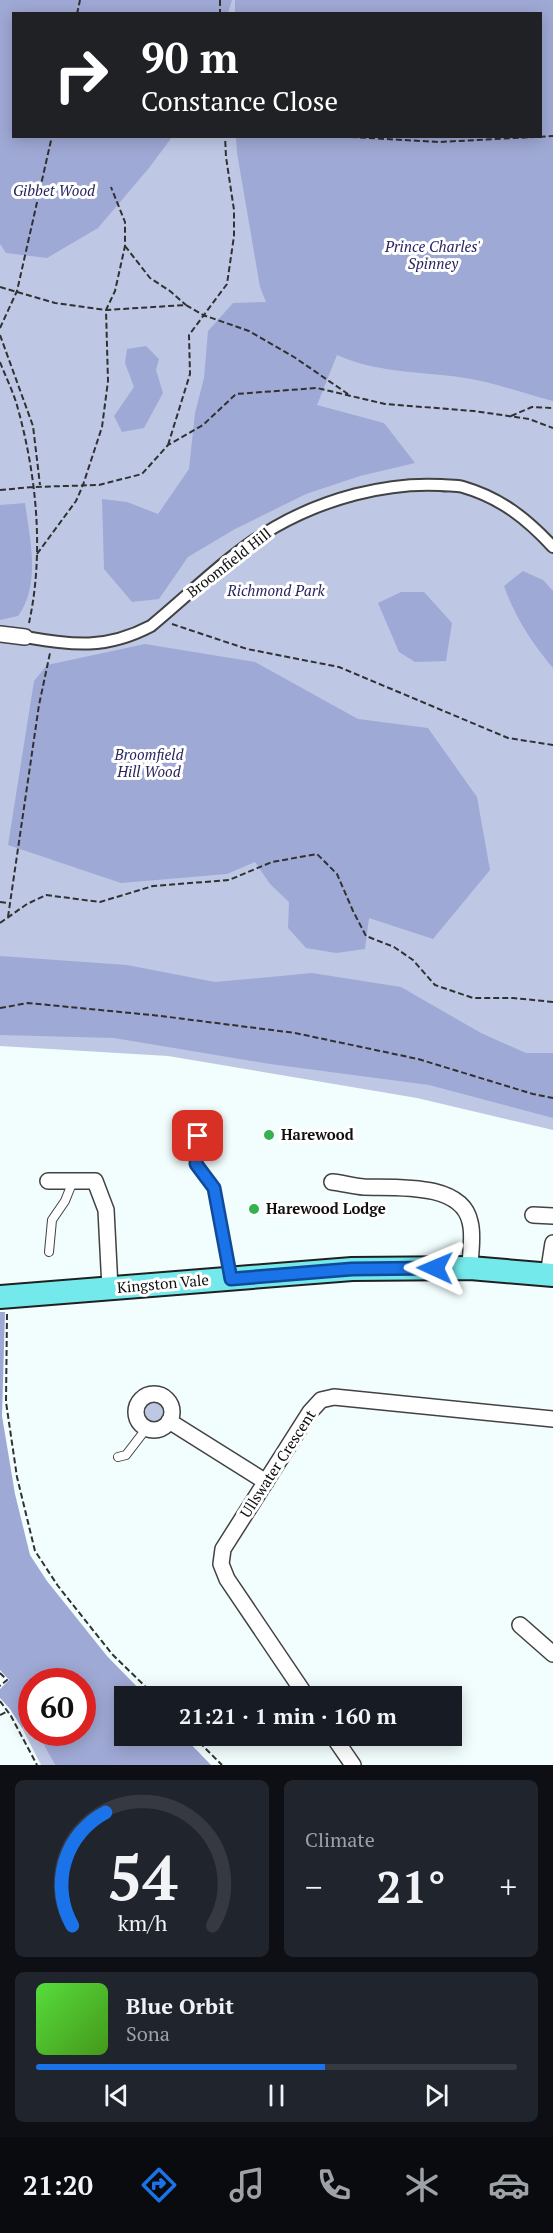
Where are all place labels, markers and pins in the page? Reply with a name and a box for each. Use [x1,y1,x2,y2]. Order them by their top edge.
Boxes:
pin [172,1110,223,1161]
place label: Harewood [281,1124,354,1144]
marker: Harewood [262,1128,276,1142]
place label: Harewood Lodge [266,1198,386,1218]
marker: Harewood Lodge [247,1202,261,1216]

